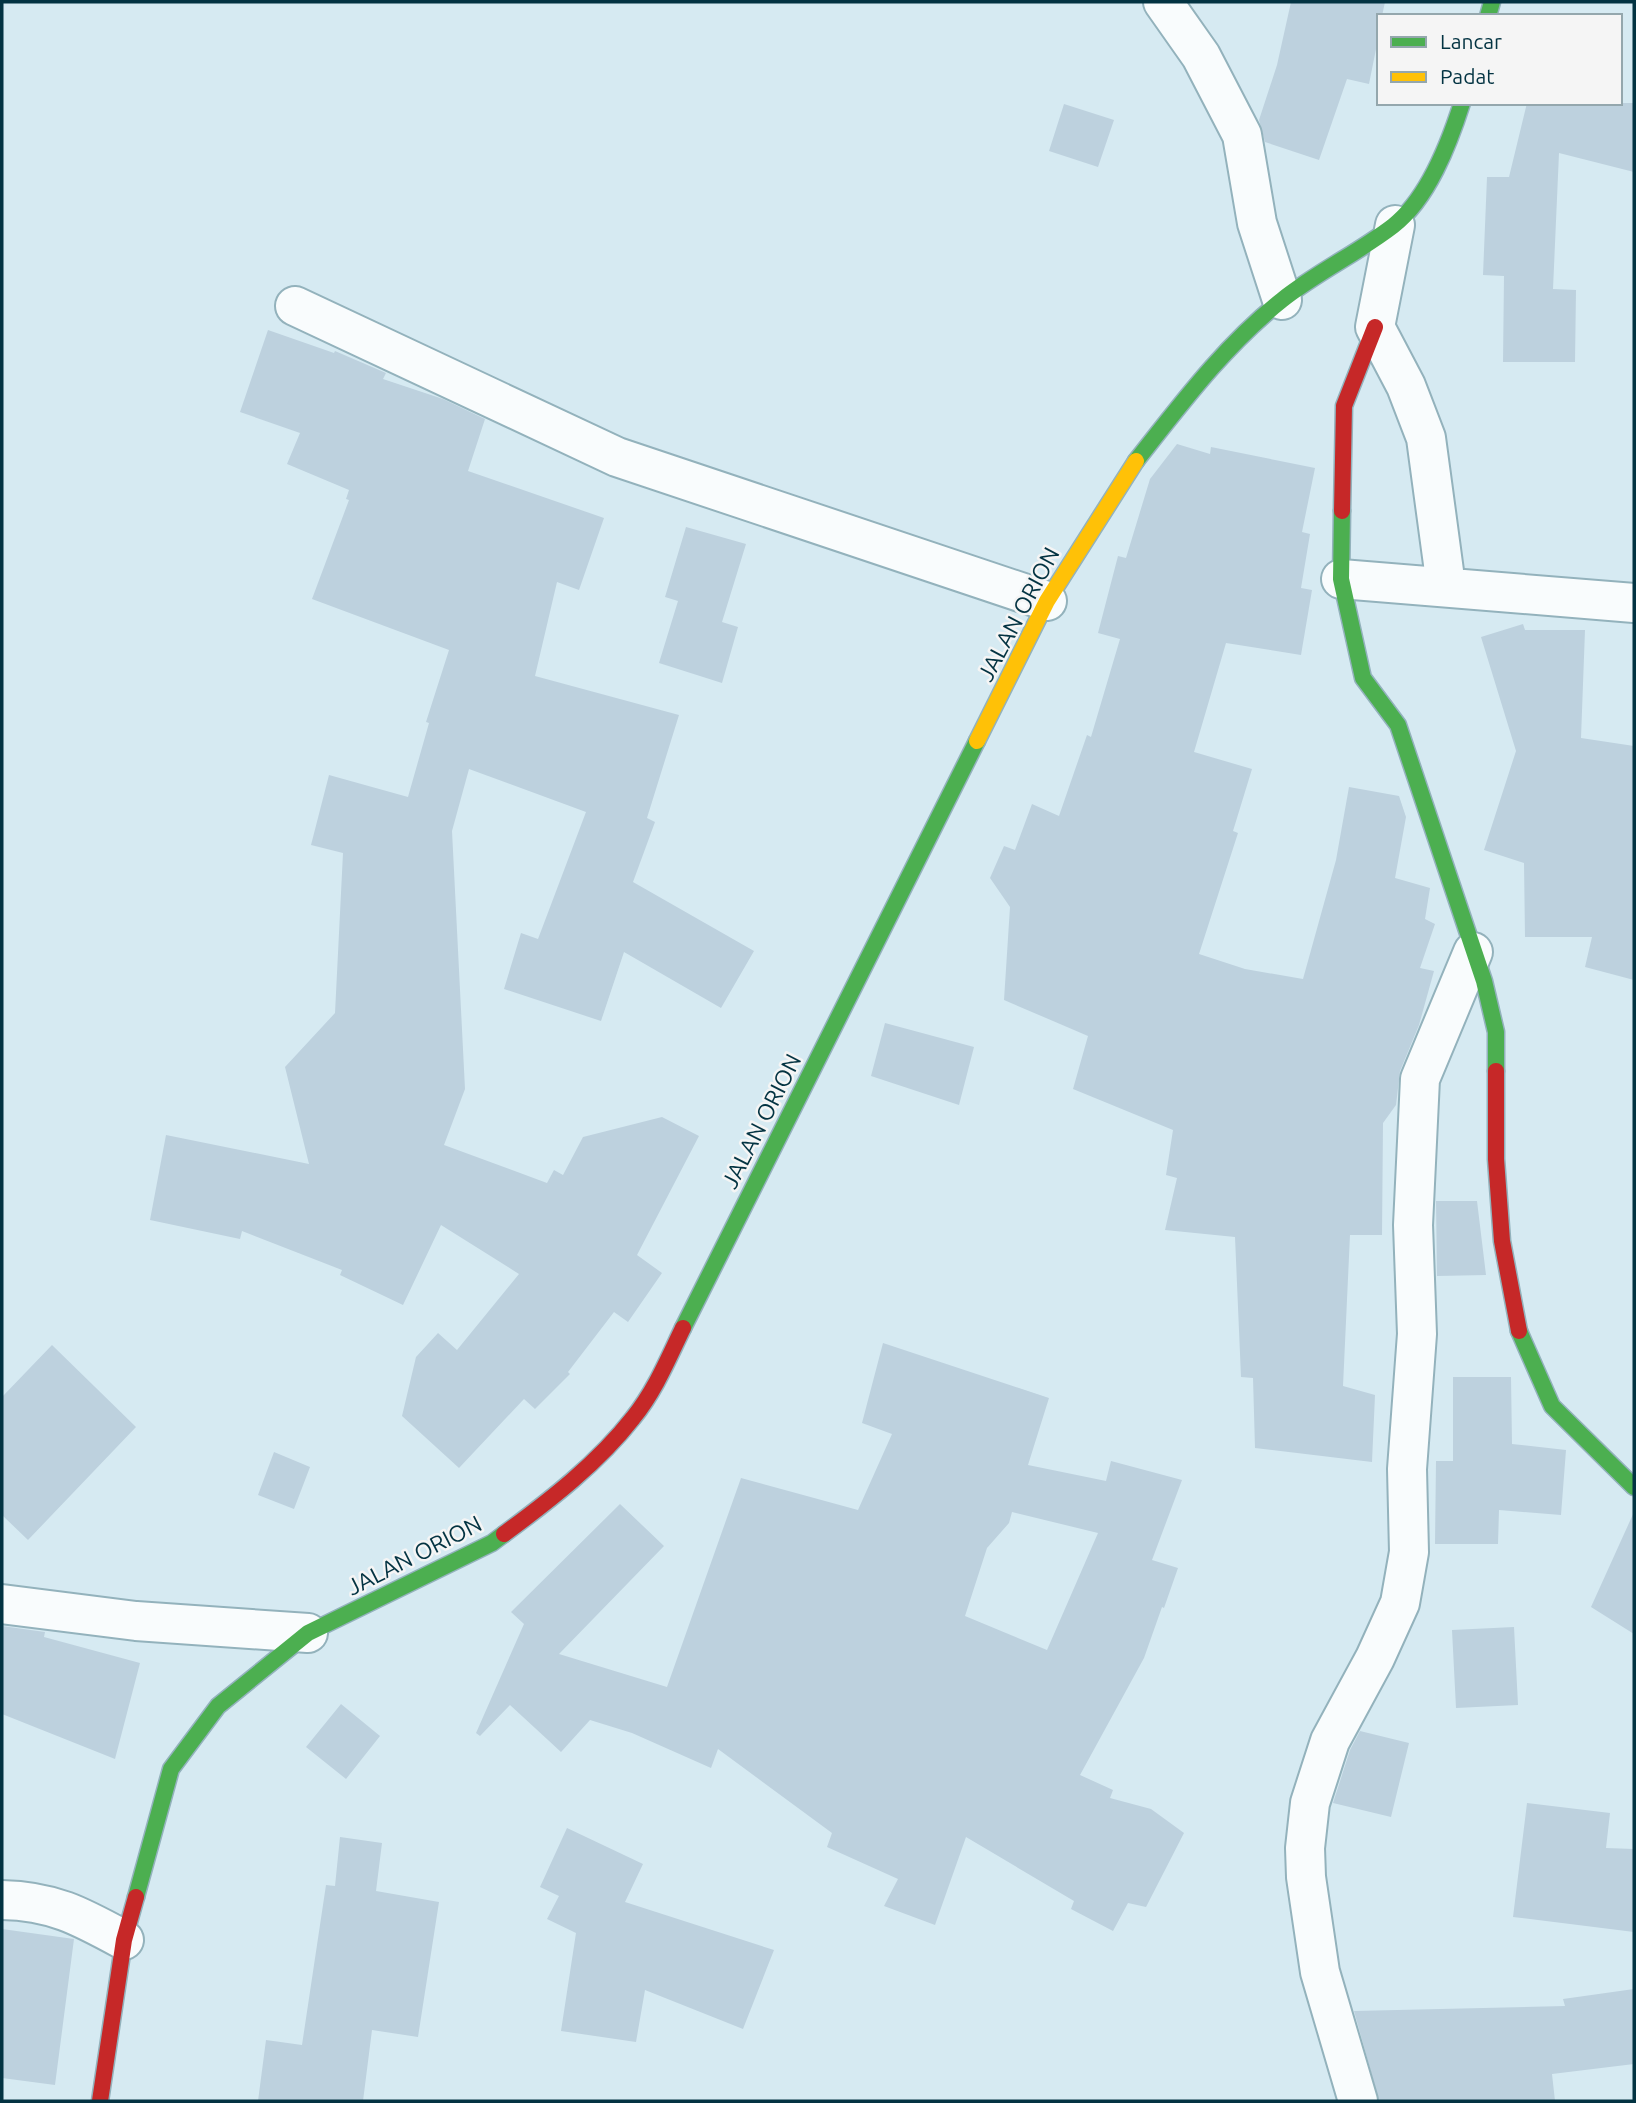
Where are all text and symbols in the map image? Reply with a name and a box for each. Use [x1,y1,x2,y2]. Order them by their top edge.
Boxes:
legend [1377,14,1622,105]
text: Lancar [1440,29,1502,53]
text: Padat [1440,64,1495,88]
street label: JALAN ORION [972,543,1064,685]
street label: JALAN ORION [716,1050,806,1192]
street label: JALAN ORION [343,1510,485,1600]

